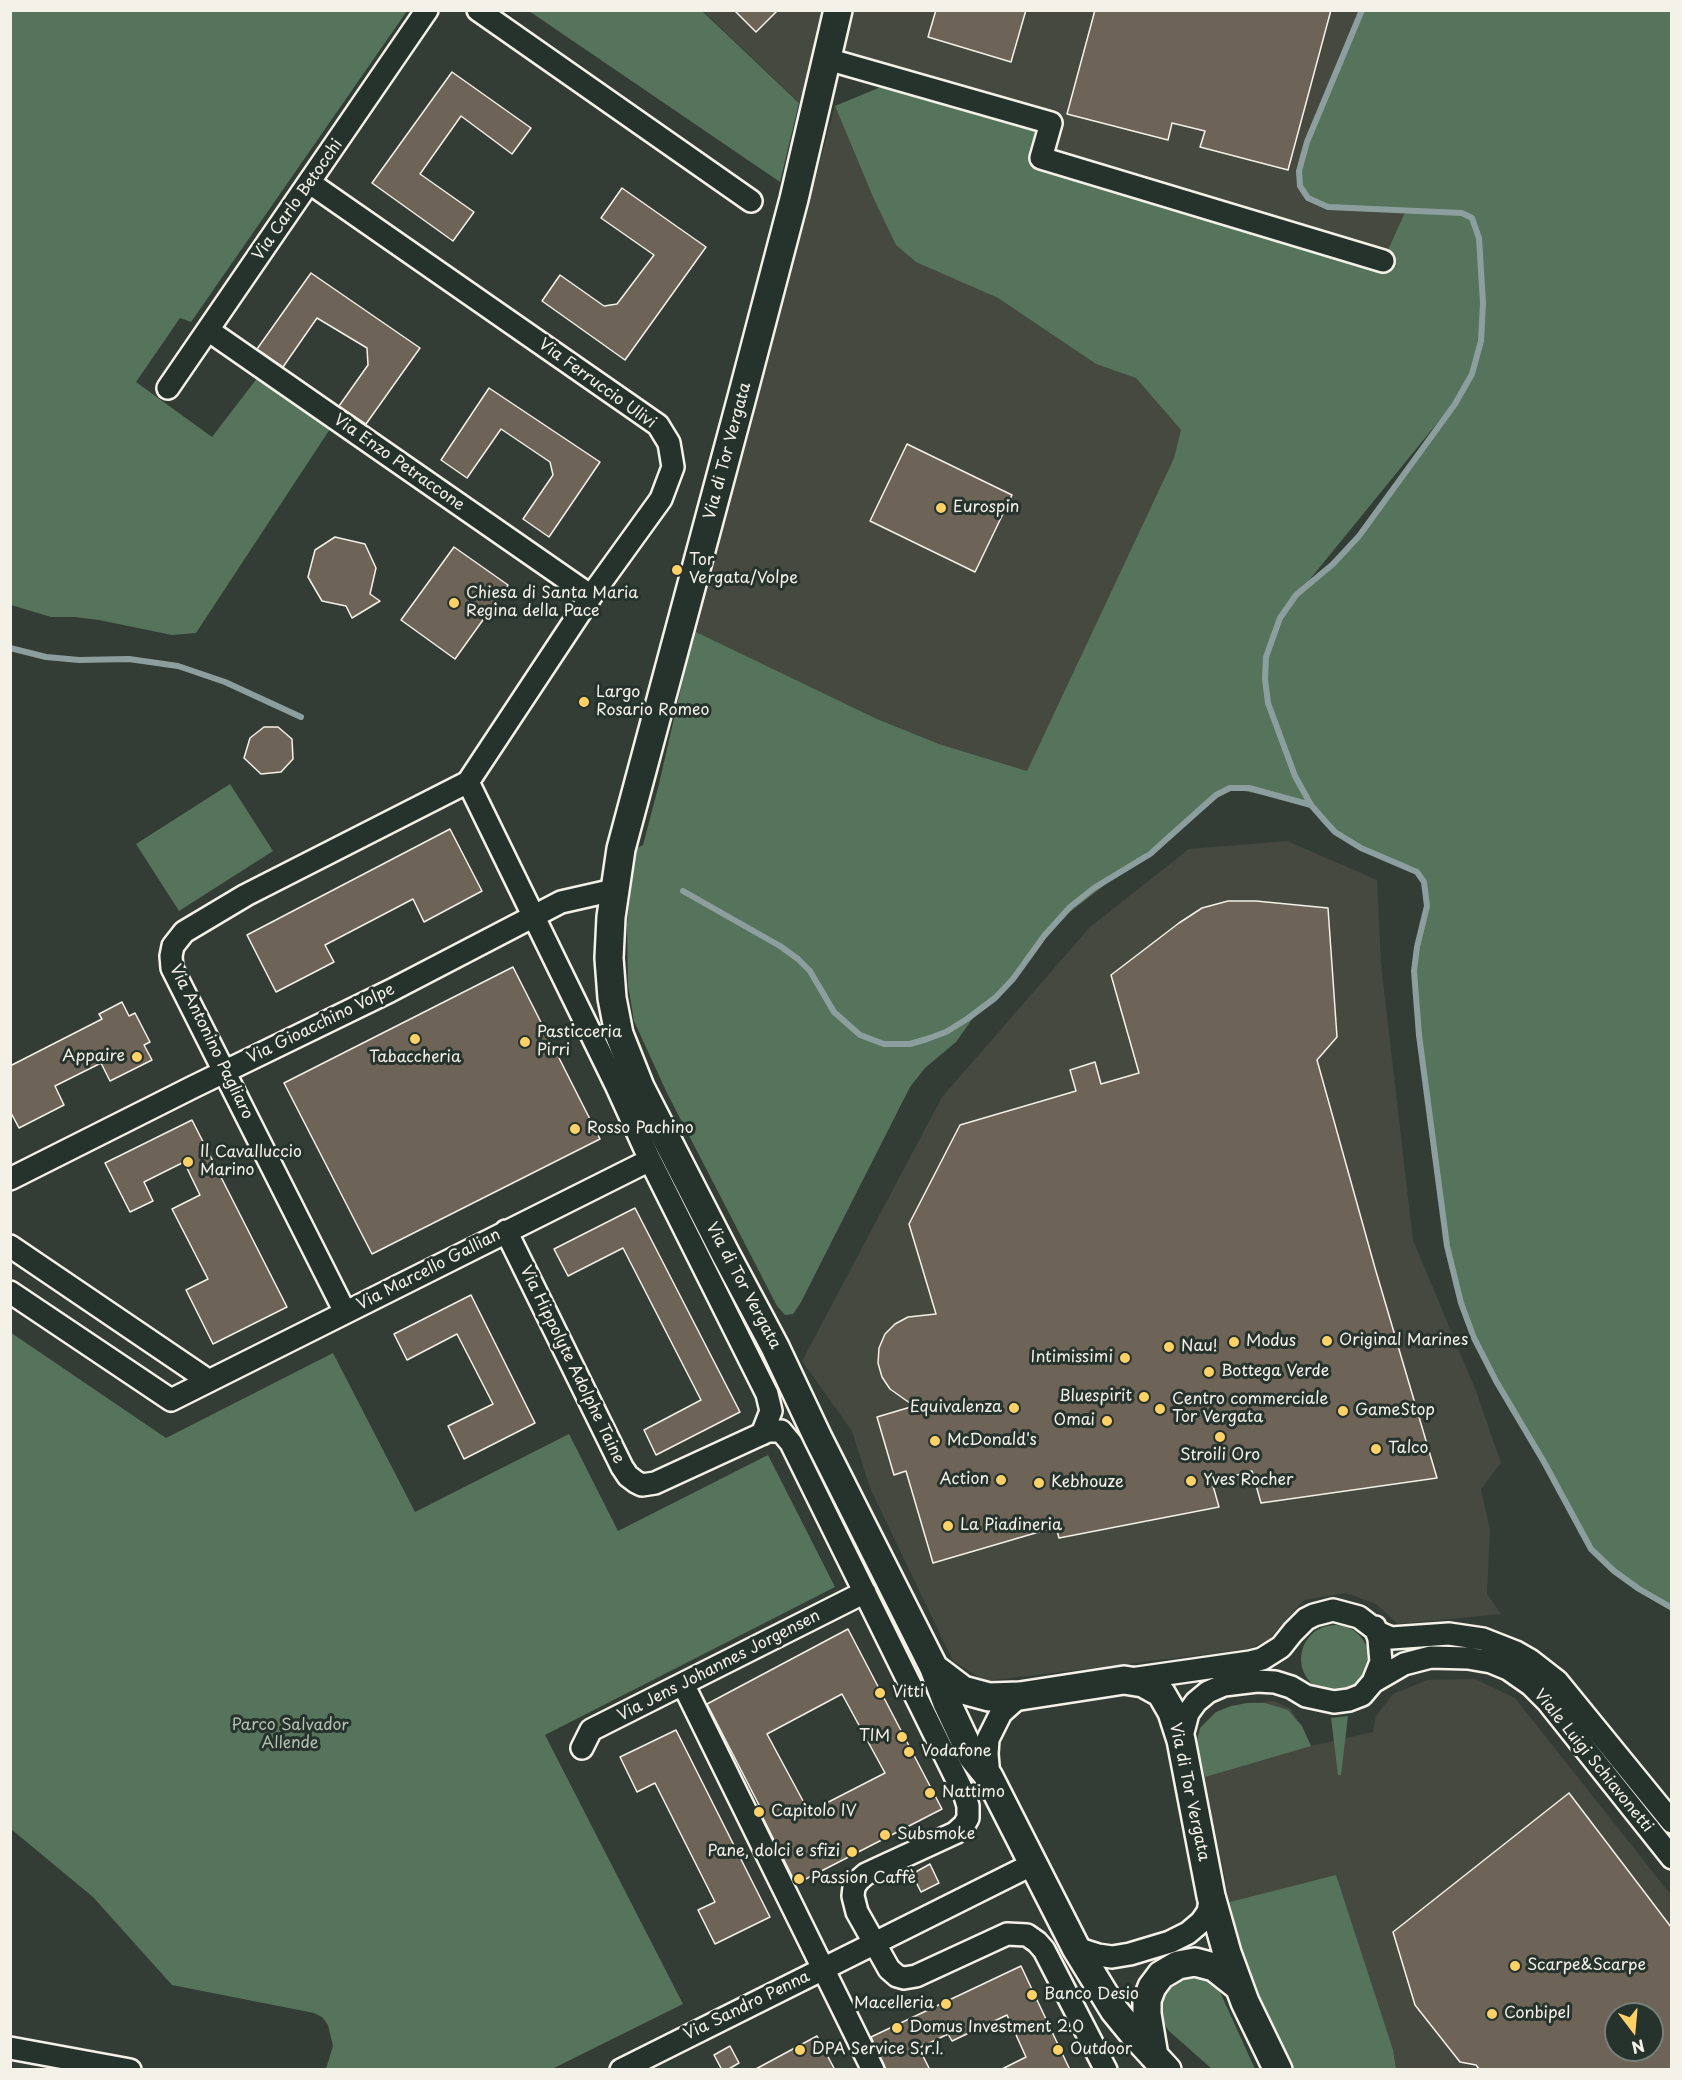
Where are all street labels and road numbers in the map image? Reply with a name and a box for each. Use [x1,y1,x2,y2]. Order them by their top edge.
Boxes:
street label: Via Carlo Betocchi [249,136,347,264]
street label: Via Ferruccio Ulivi [535,335,659,433]
street label: Via di Tor Vergata [701,381,755,521]
street label: Via Enzo Petraccone [330,411,468,515]
street label: Via Antonino Pagliaro [165,962,257,1122]
street label: Via Gioacchino Volpe [244,980,398,1068]
street label: Via di Tor Vergata [701,1219,785,1353]
street label: Via Marcello Gallian [354,1225,504,1315]
street label: Via Hippolyte Adolphe Taine [516,1263,628,1467]
street label: Via Jens Johannes Jorgensen [615,1606,823,1726]
street label: Viale Luigi Schiavonetti [1529,1686,1657,1836]
street label: Via di Tor Vergata [1165,1721,1213,1863]
street label: Via Sandro Penna [681,1967,813,2045]

